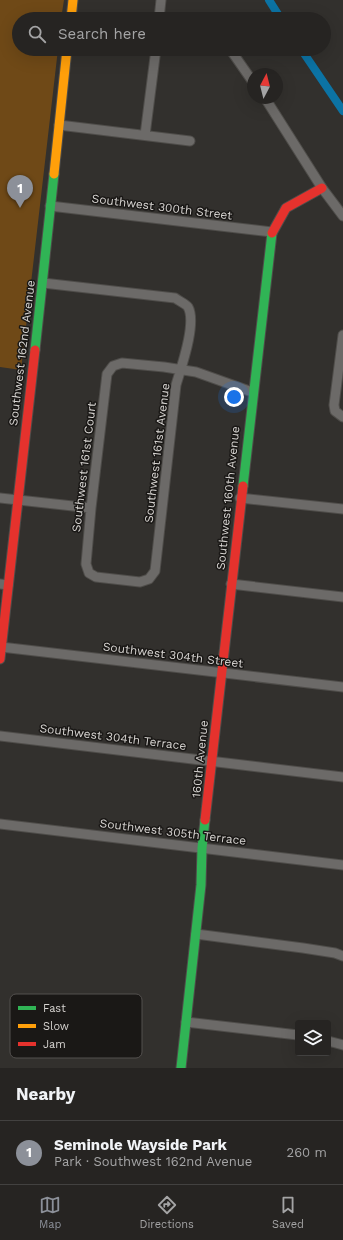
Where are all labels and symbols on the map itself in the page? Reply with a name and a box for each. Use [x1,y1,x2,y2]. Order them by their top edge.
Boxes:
north arrow [247,68,283,104]
pin: 1 [7,175,33,208]
street label: Southwest 300th Street [91,191,233,223]
street label: Southwest 162nd Avenue [6,279,38,427]
street label: Southwest 161st Avenue [141,382,173,524]
your location [224,387,244,407]
street label: Southwest 161st Court [69,401,99,533]
street label: Southwest 160th Avenue [213,425,243,571]
street label: Southwest 304th Street [102,639,244,671]
street label: 160th Avenue [189,719,211,798]
street label: Southwest 304th Terrace [39,721,187,753]
street label: Southwest 305th Terrace [99,816,247,848]
legend [10,994,142,1058]
text: Fast [43,1002,66,1015]
text: Slow [43,1020,69,1033]
text: Jam [43,1038,66,1051]

